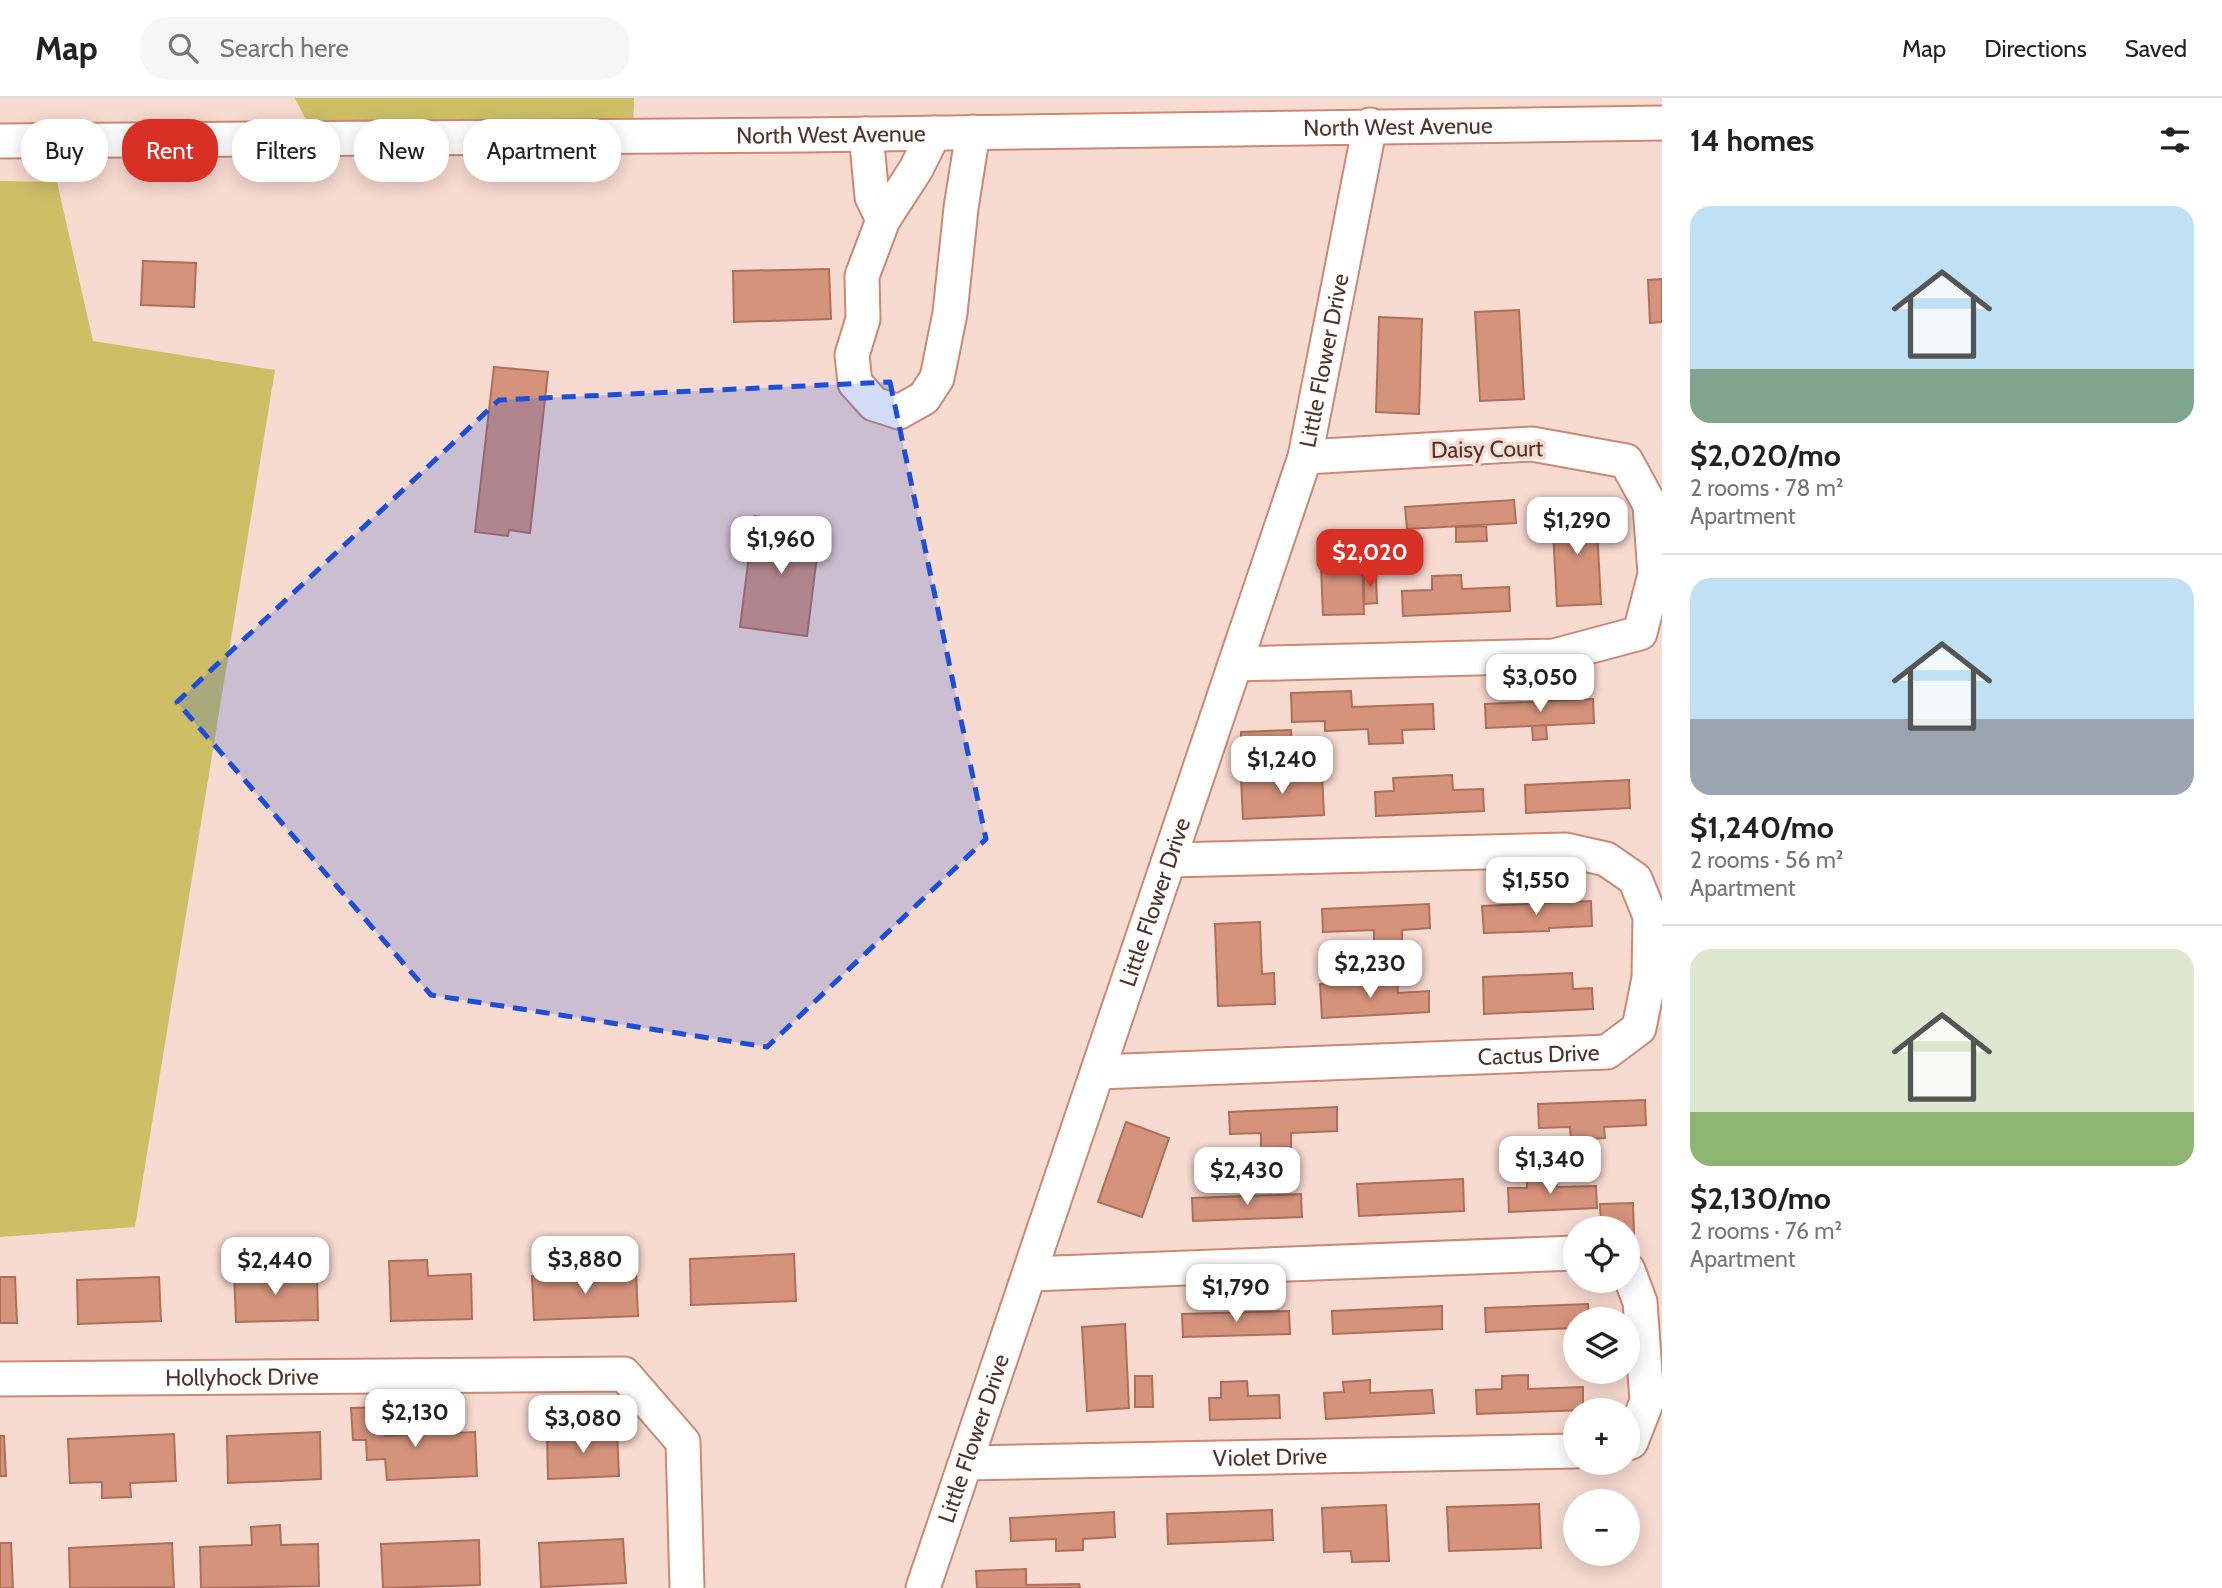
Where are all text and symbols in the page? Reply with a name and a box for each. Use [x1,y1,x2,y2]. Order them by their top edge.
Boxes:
search box [140,17,630,80]
text: Map [35,28,98,68]
icon: search [164,29,202,67]
text: Search here [220,32,349,64]
text: Map [1902,34,1946,63]
text: Directions [1984,34,2087,63]
text: Saved [2125,34,2187,63]
street label: North West Avenue [1303,111,1493,142]
chip: Buy [21,119,108,182]
chip: Rent [122,119,218,182]
chip: Filters [232,119,340,182]
chip: New [354,119,449,182]
chip: Apartment [463,119,621,182]
street label: North West Avenue [736,119,926,150]
icon: filters [2156,121,2194,159]
text: 14 homes [1690,122,1814,159]
icon: home [1879,251,2005,377]
street label: Little Flower Drive [1293,271,1355,450]
street label: Daisy Court [1431,434,1544,464]
text: $2,020/mo [1690,437,1841,474]
text: 2 rooms · 78 m² [1690,474,1844,502]
pin: $1,290 [1520,498,1634,557]
text: Apartment [1690,502,1795,530]
text: $1,290 [1543,506,1611,534]
pin: $1,960 [724,517,838,576]
text: $1,960 [747,525,815,553]
pin: $2,020 [1313,530,1427,589]
text: $2,020 [1332,538,1408,566]
icon: home [1879,623,2005,749]
pin: $3,050 [1483,654,1597,714]
text: $3,050 [1502,663,1578,691]
pin: $1,240 [1225,736,1339,796]
text: $1,240 [1247,745,1317,773]
text: $1,240/mo [1690,809,1834,846]
street label: Little Flower Drive [1113,814,1196,990]
text: 2 rooms · 56 m² [1690,846,1844,874]
pin: $1,550 [1479,858,1593,917]
text: $1,550 [1502,866,1570,894]
text: Apartment [1690,874,1795,902]
pin: $2,230 [1313,940,1427,1000]
text: $2,230 [1334,949,1406,977]
icon: home [1879,994,2005,1120]
street label: Cactus Drive [1477,1038,1600,1071]
pin: $1,340 [1493,1136,1607,1196]
text: $1,340 [1515,1145,1585,1173]
pin: $2,430 [1190,1148,1304,1207]
text: $2,430 [1210,1156,1284,1184]
text: $2,130/mo [1690,1180,1831,1217]
map controls [1563,1216,1640,1566]
button: locate [1563,1216,1640,1293]
text: 2 rooms · 76 m² [1690,1217,1842,1245]
pin: $3,880 [528,1236,642,1296]
pin: $2,440 [218,1238,332,1297]
text: $3,880 [547,1245,623,1273]
text: Apartment [1690,1245,1795,1273]
text: $2,440 [237,1246,313,1274]
pin: $1,790 [1179,1264,1293,1324]
text: $1,790 [1202,1273,1270,1301]
button: layers [1563,1307,1640,1384]
street label: Little Flower Drive [932,1350,1015,1526]
street label: Hollyhock Drive [165,1362,319,1392]
pin: $2,130 [358,1390,472,1449]
pin: $3,080 [526,1396,640,1455]
text: $2,130 [381,1398,449,1426]
button: + [1563,1398,1640,1475]
text: $3,080 [544,1404,622,1432]
street label: Violet Drive [1213,1442,1328,1472]
button: − [1563,1489,1640,1566]

